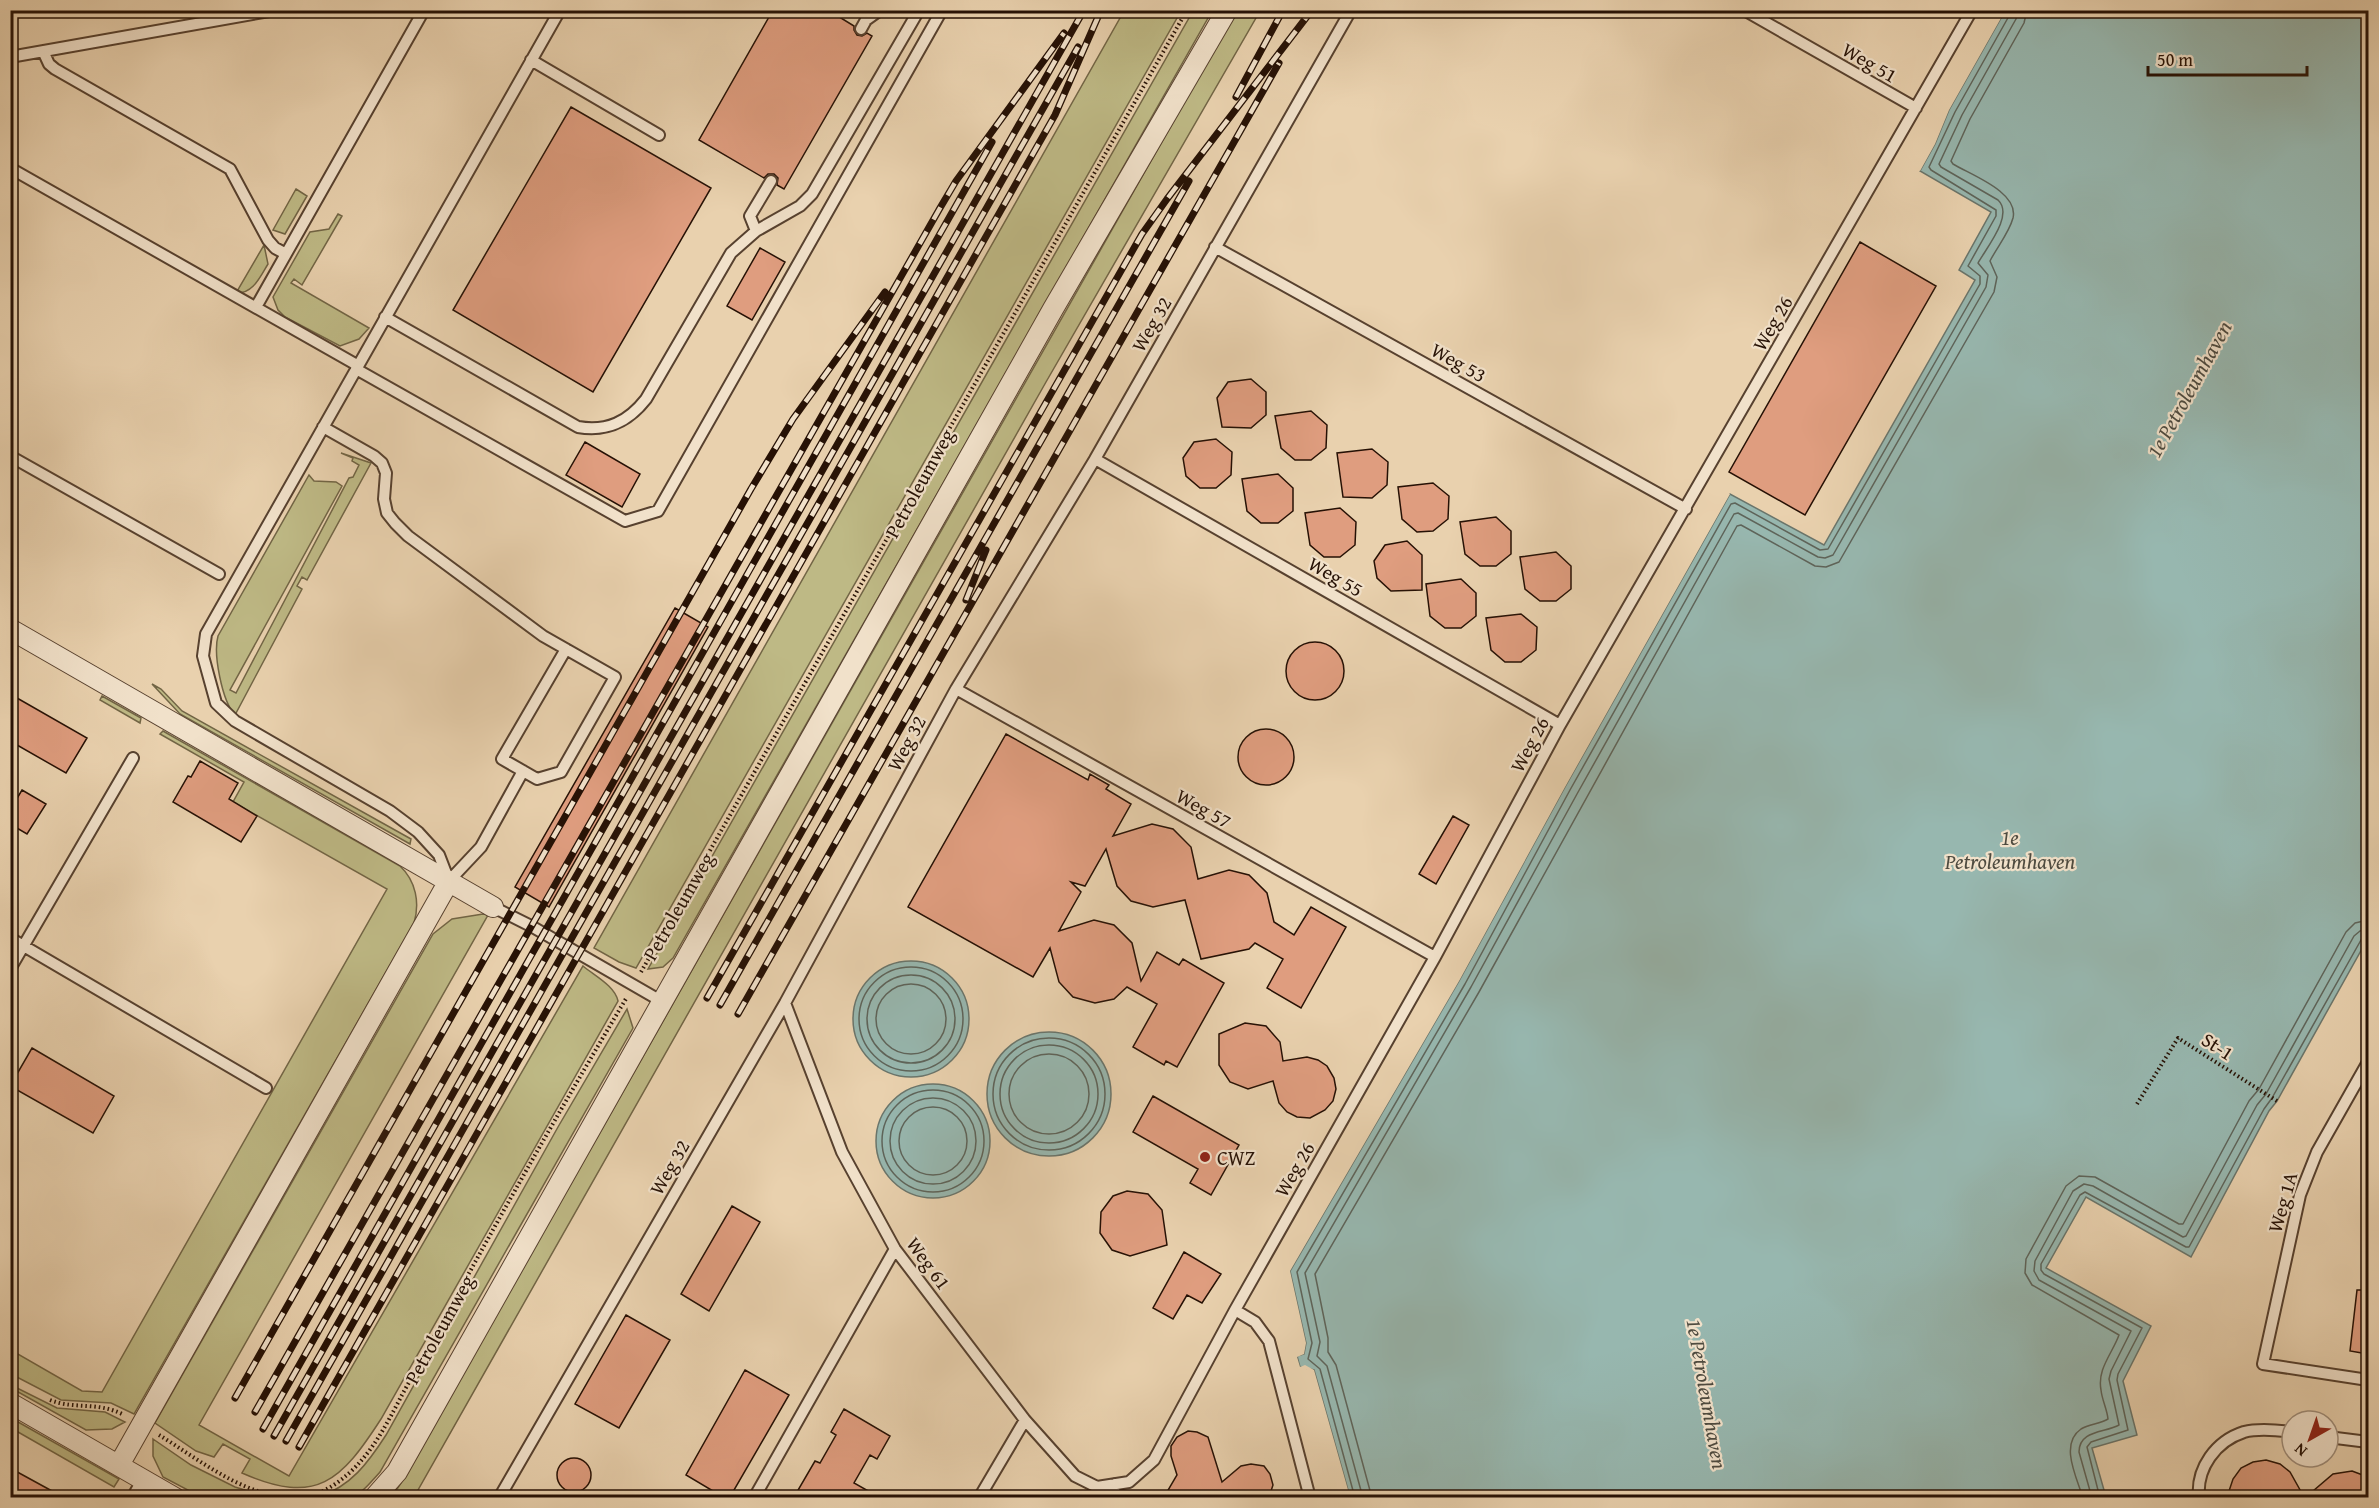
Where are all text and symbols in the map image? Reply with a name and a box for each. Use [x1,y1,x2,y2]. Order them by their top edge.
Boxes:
street label: Weg 51 [1837,35,1903,89]
scale bar [2148,39,2307,77]
text: 50 m [2157,46,2193,73]
street label: Weg 26 [1745,290,1799,356]
street label: Weg 32 [1124,291,1178,357]
water label: 1e Petroleumhaven [2139,315,2240,463]
street label: Weg 53 [1426,335,1492,389]
street label: Petroleumweg [877,423,961,543]
street label: Weg 55 [1303,549,1369,603]
street label: Weg 32 [879,710,933,776]
street label: Weg 26 [1502,711,1556,777]
street label: Weg 57 [1171,781,1237,835]
water label: 1e Petroleumhaven [1944,822,2075,877]
street label: Petroleumweg [635,846,721,965]
street label: St-1 [2196,1025,2240,1067]
street label: Weg 32 [642,1134,696,1200]
street label: Weg 26 [1267,1136,1321,1202]
place label: CWZ [1217,1143,1255,1172]
marker: CWZ [1198,1150,1212,1164]
street label: Weg 1A [2260,1168,2304,1236]
street label: Weg 61 [900,1231,958,1295]
street label: Petroleumweg [397,1269,481,1389]
water label: 1e Petroleumhaven [1679,1317,1736,1472]
north arrow [2280,1409,2340,1469]
text: N [2288,1438,2312,1463]

